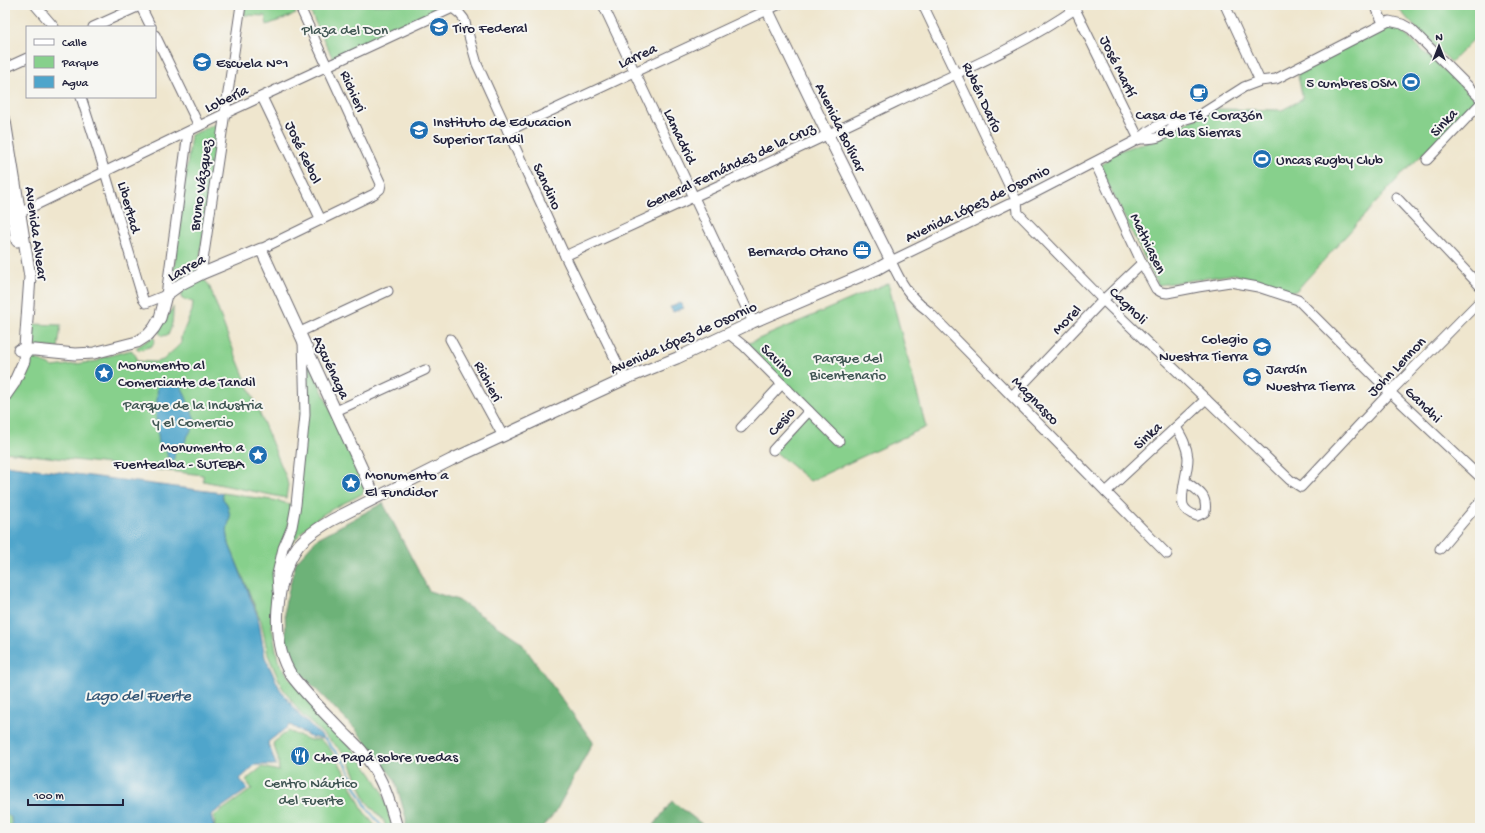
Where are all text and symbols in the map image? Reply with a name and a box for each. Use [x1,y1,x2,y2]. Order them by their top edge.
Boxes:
school or university icon: Tiro Federal [428,16,450,38]
place label: Tiro Federal [452,20,528,38]
park label: Plaza del Don [301,22,388,40]
legend [26,26,156,98]
north arrow [1419,26,1459,66]
text: N [1435,32,1443,44]
street label: José Martí [1095,33,1140,101]
text: Calle [62,37,87,51]
street label: Larrea [616,40,661,74]
school or university icon: Escuela N°1 [191,51,213,73]
place label: Escuela N°1 [216,55,289,73]
text: Parque [61,57,99,71]
street label: Rubén Darío [957,60,1005,136]
street label: Richieri [335,68,369,115]
sports icon: 5 cumbres OSM [1400,71,1422,93]
place label: 5 cumbres OSM [1306,75,1398,93]
text: Agua [62,77,89,91]
street label: Avenida Bolívar [810,81,869,177]
street label: Lobería [202,82,252,118]
cafe icon: Casa de Té, Corazón de las Sierras [1188,82,1210,104]
street label: Sinka [1427,105,1463,141]
street label: Lamadrid [659,106,700,168]
place label: Casa de Té, Corazón de las Sierras [1136,107,1262,142]
place label: Instituto de Educacion Superior Tandil [433,114,571,149]
street label: José Rebol [280,119,325,187]
school or university icon: Instituto de Educacion Superior Tandil [408,119,430,141]
street label: General Fernández de la Cruz [643,119,819,214]
street label: Bruno Vázquez [187,138,217,233]
sports icon: Uncas Rugby Club [1251,148,1273,170]
place label: Uncas Rugby Club [1276,152,1383,170]
street label: Sandino [528,161,565,213]
street label: Avenida López de Osornio [903,162,1053,248]
street label: Libertad [112,180,144,237]
street label: Avenida Alvear [20,185,51,283]
street label: Mathiasen [1125,211,1170,277]
office icon: Bernardo Otano [851,239,873,261]
place label: Bernardo Otano [747,243,848,261]
street label: Larrea [165,251,210,286]
street label: Cagnoli [1105,284,1151,329]
street label: Avenida López de Osornio [608,298,760,379]
street label: Morel [1049,302,1086,339]
place label: Colegio Nuestra Tierra [1159,331,1249,366]
street label: Azcuénaga [308,333,353,403]
street label: John Lennon [1364,333,1431,401]
school or university icon: Colegio Nuestra Tierra [1251,336,1273,358]
street label: Savino [756,341,797,382]
park label: Parque del Bicentenario [809,350,886,385]
place label: Monumento al Comerciante de Tandil [118,357,256,392]
street label: Richieri [469,358,505,406]
place label: Jardín Nuestra Tierra [1266,361,1356,396]
place icon: Monumento al Comerciante de Tandil [93,362,115,384]
school or university icon: Jardín Nuestra Tierra [1241,366,1263,388]
street label: Magnasco [1007,373,1062,430]
street label: Gandhi [1400,383,1445,428]
park label: Parque de la Industria y el Comercio [122,397,263,432]
street label: Cesio [765,404,800,440]
street label: Sinka [1130,418,1167,454]
place label: Monumento a Fuentealba - SUTEBA [113,439,245,474]
place icon: Monumento a Fuentealba - SUTEBA [247,444,269,466]
place label: Monumento a El Fundidor [365,467,449,502]
place icon: Monumento a El Fundidor [340,472,362,494]
water label: Lago del Fuerte [85,688,191,707]
restaurant icon: Che Papá sobre ruedas [289,745,311,767]
place label: Che Papá sobre ruedas [314,749,458,767]
park label: Centro Náutico del Fuerte [264,775,358,810]
scale bar [28,781,123,807]
text: 100 m [33,790,64,804]

